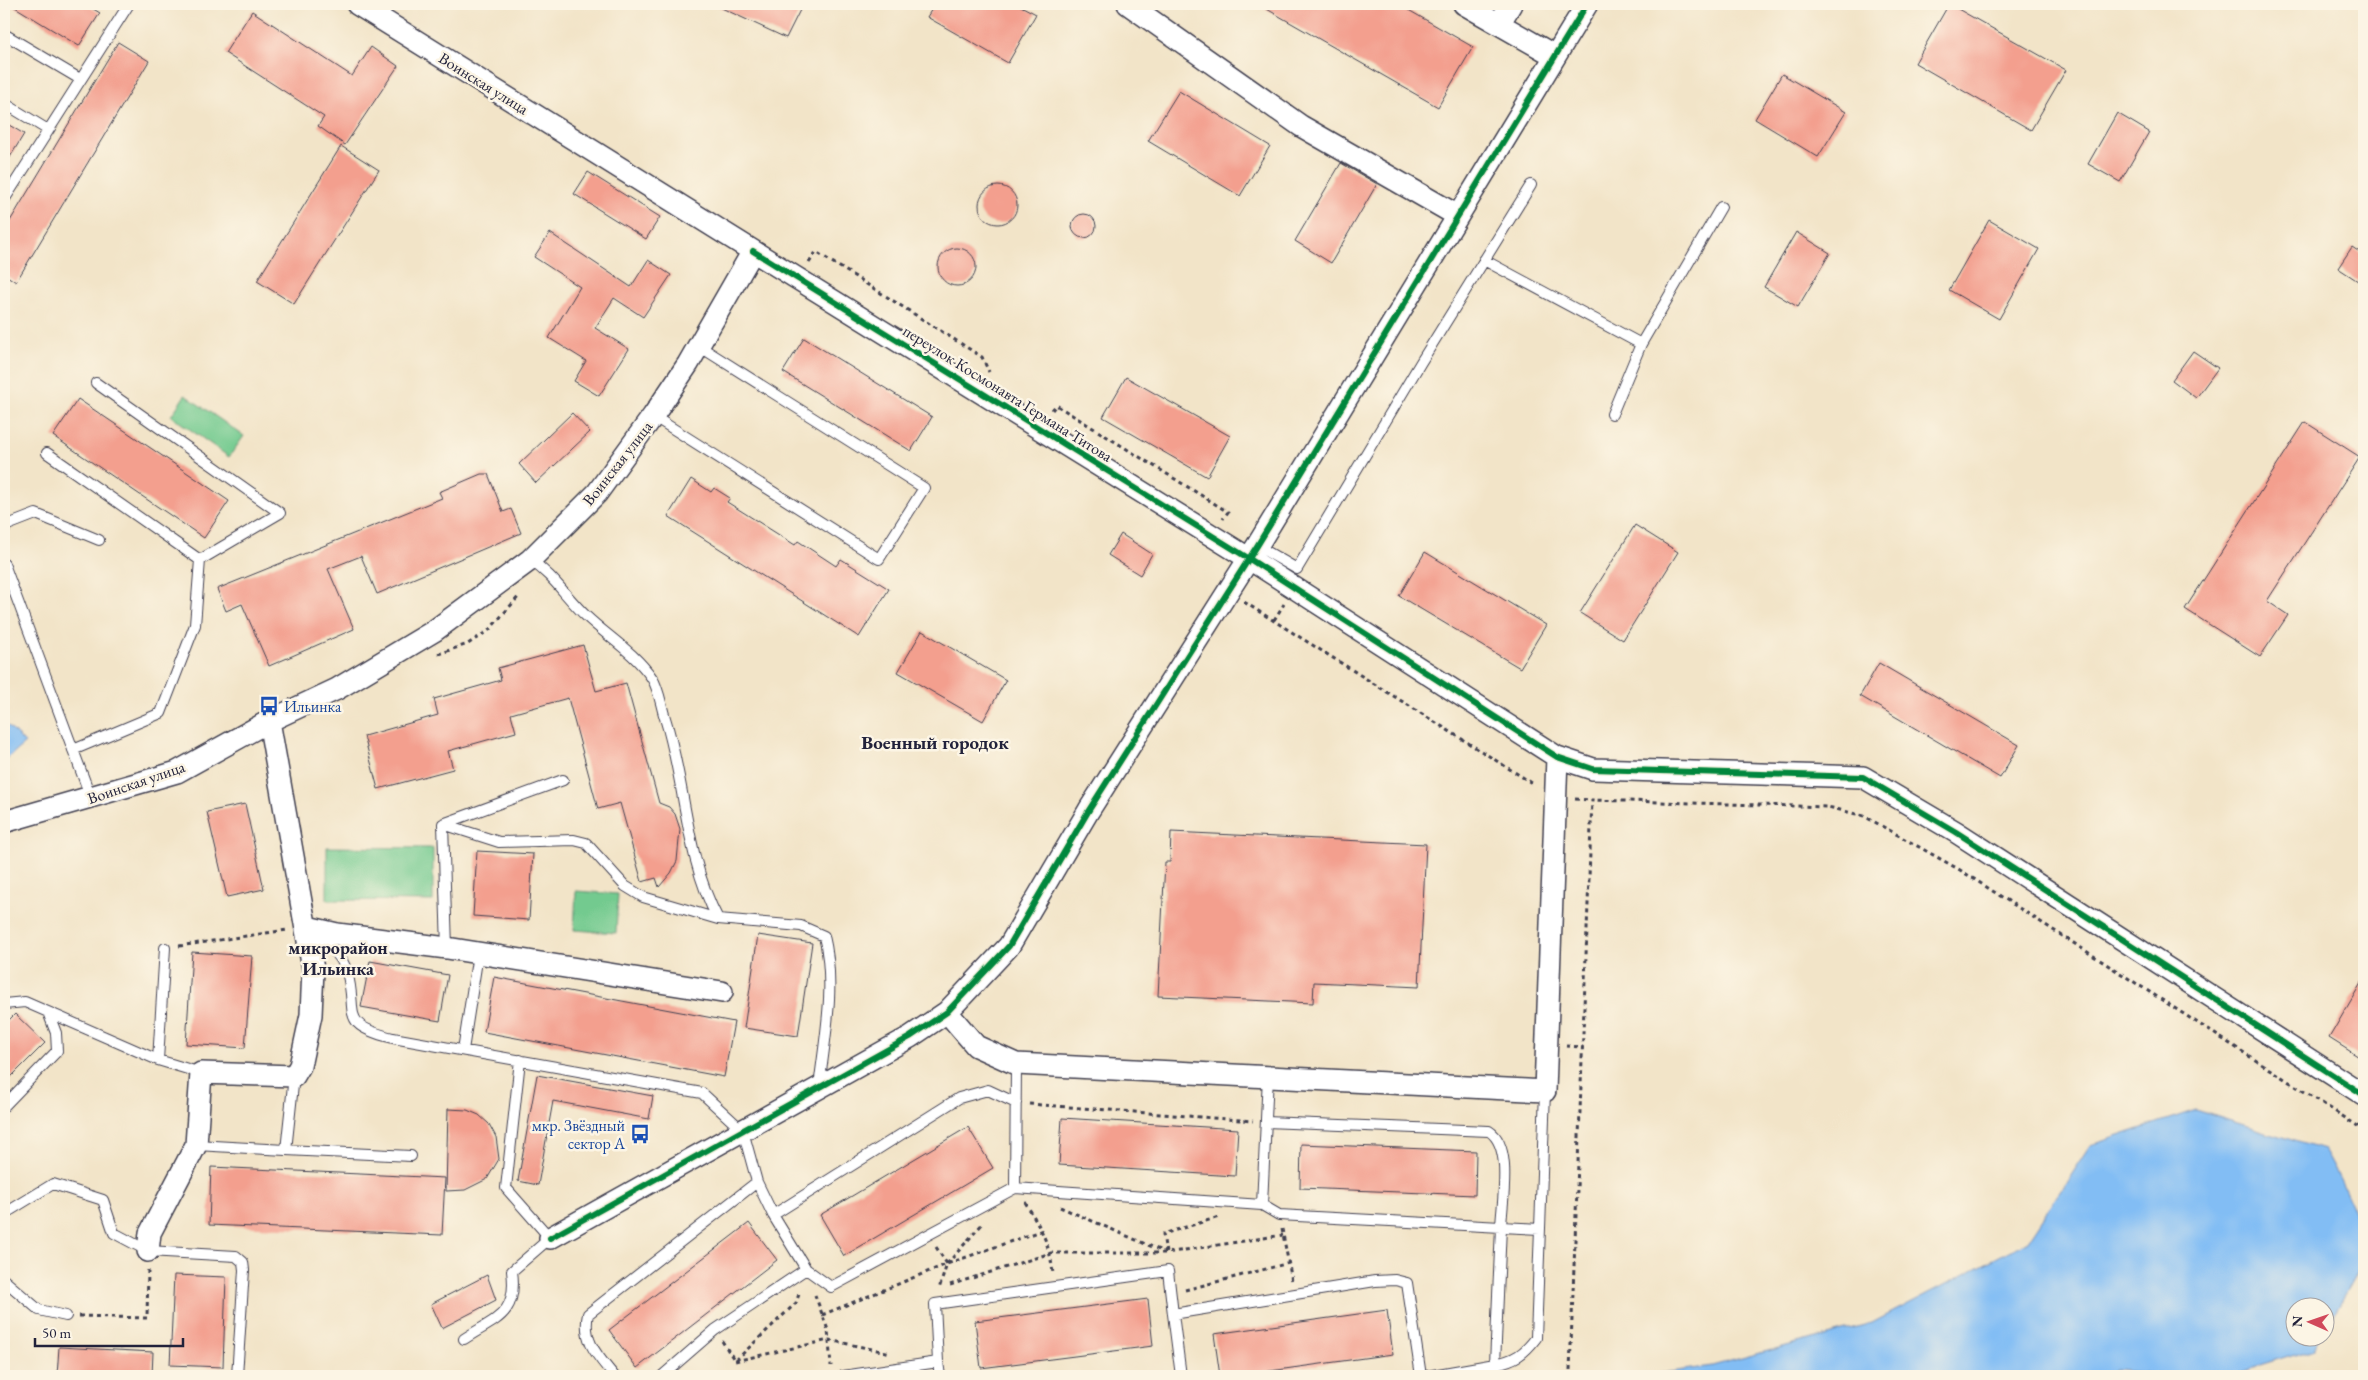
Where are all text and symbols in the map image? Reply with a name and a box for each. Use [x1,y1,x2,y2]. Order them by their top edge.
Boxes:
street label: Воинская улица [435,48,533,120]
street label: переулок Космонавта Германа Титова [899,320,1117,467]
street label: Воинская улица [578,416,657,510]
bus stop icon: Ильинка [258,695,280,717]
place label: Ильинка [284,696,342,717]
district label: Военный городок [861,730,1009,755]
street label: Воинская улица [85,756,188,809]
district label: микрорайон Ильинка [288,936,388,980]
place label: мкр. Звёздный сектор А [532,1115,626,1154]
bus stop icon: мкр. Звёздный сектор А [629,1123,651,1145]
north arrow [2286,1298,2336,1348]
scale bar [35,1315,182,1347]
text: N [2288,1315,2306,1328]
text: 50 m [42,1323,71,1342]

